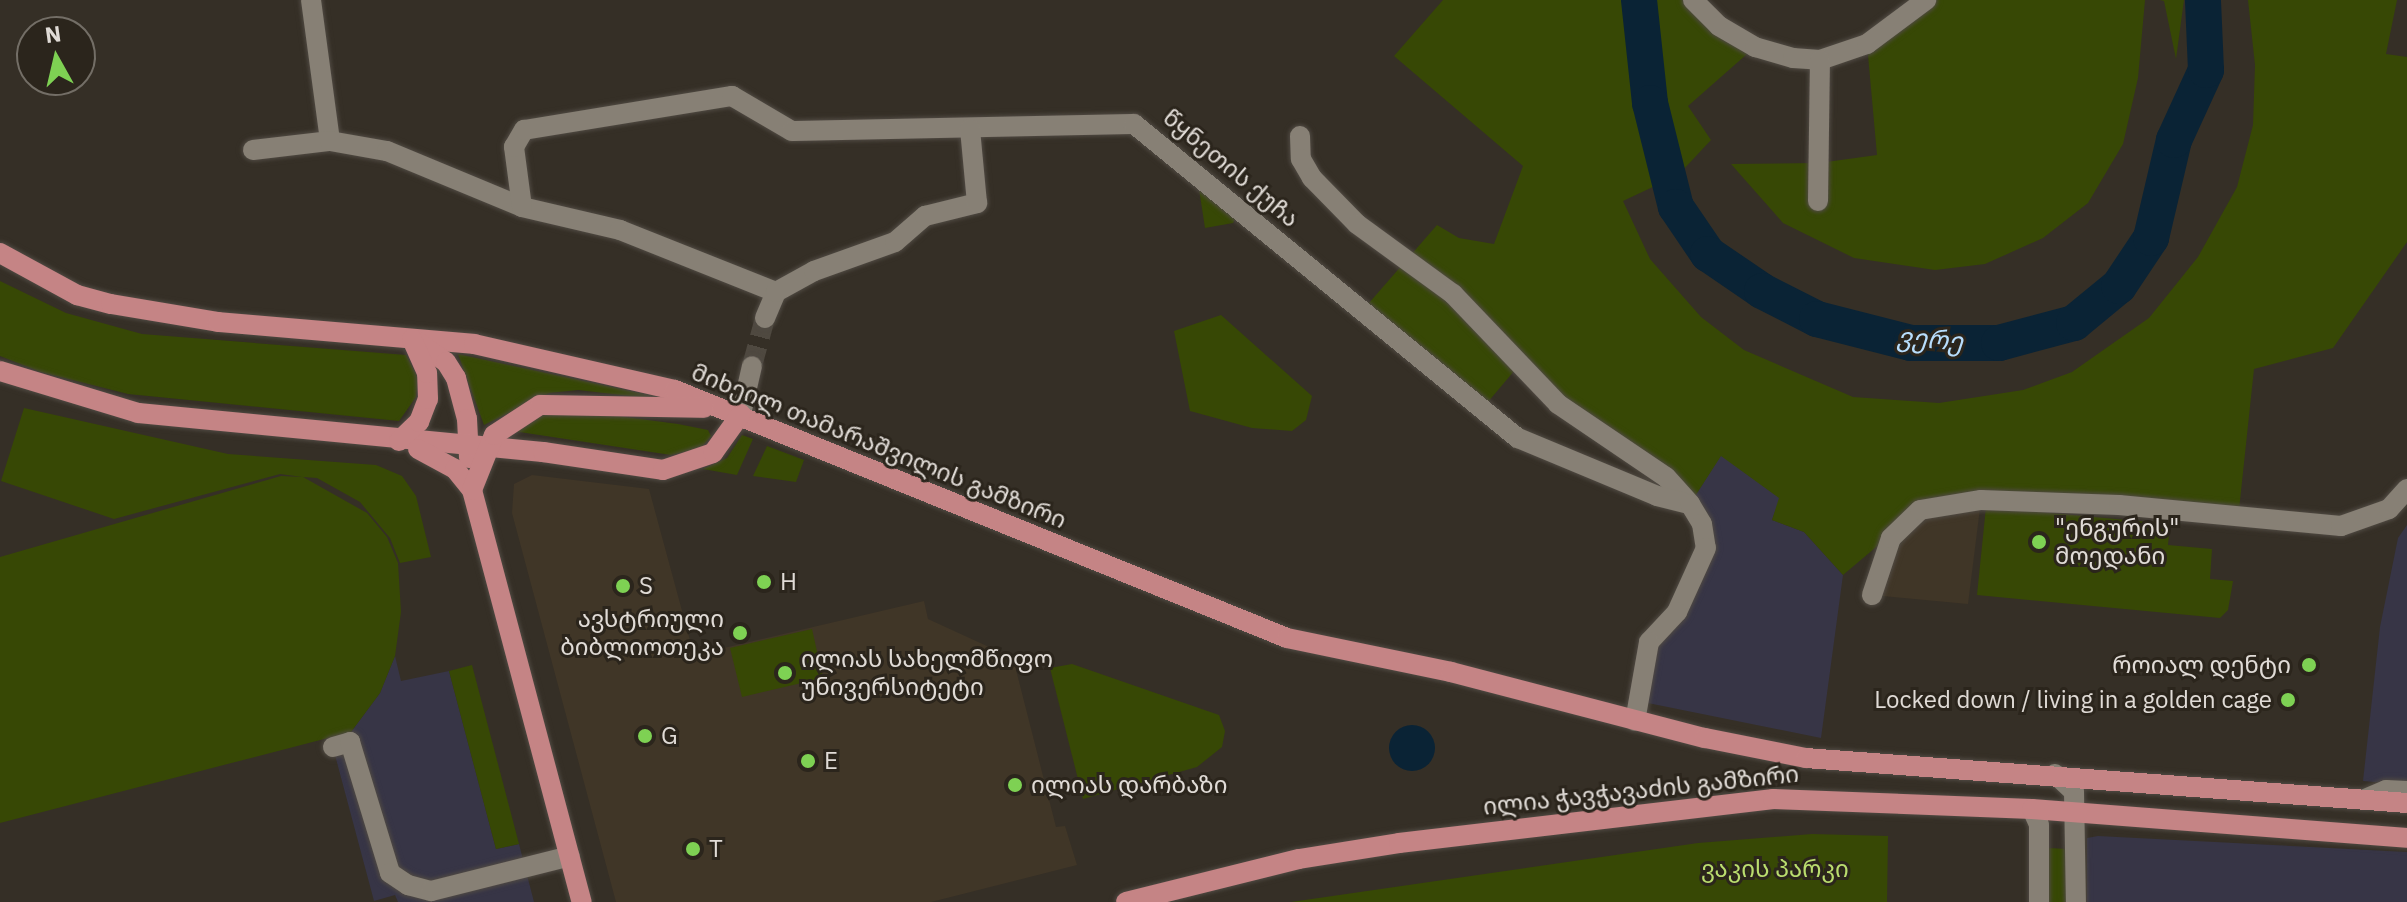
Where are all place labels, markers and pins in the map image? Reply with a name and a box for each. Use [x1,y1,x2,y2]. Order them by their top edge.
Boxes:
place label: "ენგურის" მოედანი [2055,514,2179,570]
marker: "ენგურის" მოედანი [2030,533,2048,551]
place label: H [780,568,797,596]
place label: S [639,572,653,600]
marker: H [755,573,773,591]
marker: S [614,577,632,595]
place label: ავსტრიული ბიბლიოთეკა [560,605,724,661]
marker: ავსტრიული ბიბლიოთეკა [731,624,749,642]
place label: ილიას სახელმწიფო უნივერსიტეტი [801,645,1053,701]
place label: როიალ დენტი [2112,651,2291,679]
marker: როიალ დენტი [2298,654,2320,676]
marker: ილიას სახელმწიფო უნივერსიტეტი [776,664,794,682]
place label: Locked down / living in a golden cage [1874,686,2272,714]
marker: Locked down / living in a golden cage [2279,691,2297,709]
place label: G [661,722,678,750]
marker: G [636,727,654,745]
place label: E [824,747,838,775]
marker: E [799,752,817,770]
place label: ილიას დარბაზი [1031,771,1227,799]
marker: ილიას დარბაზი [1006,776,1024,794]
place label: T [709,835,723,863]
marker: T [684,840,702,858]

